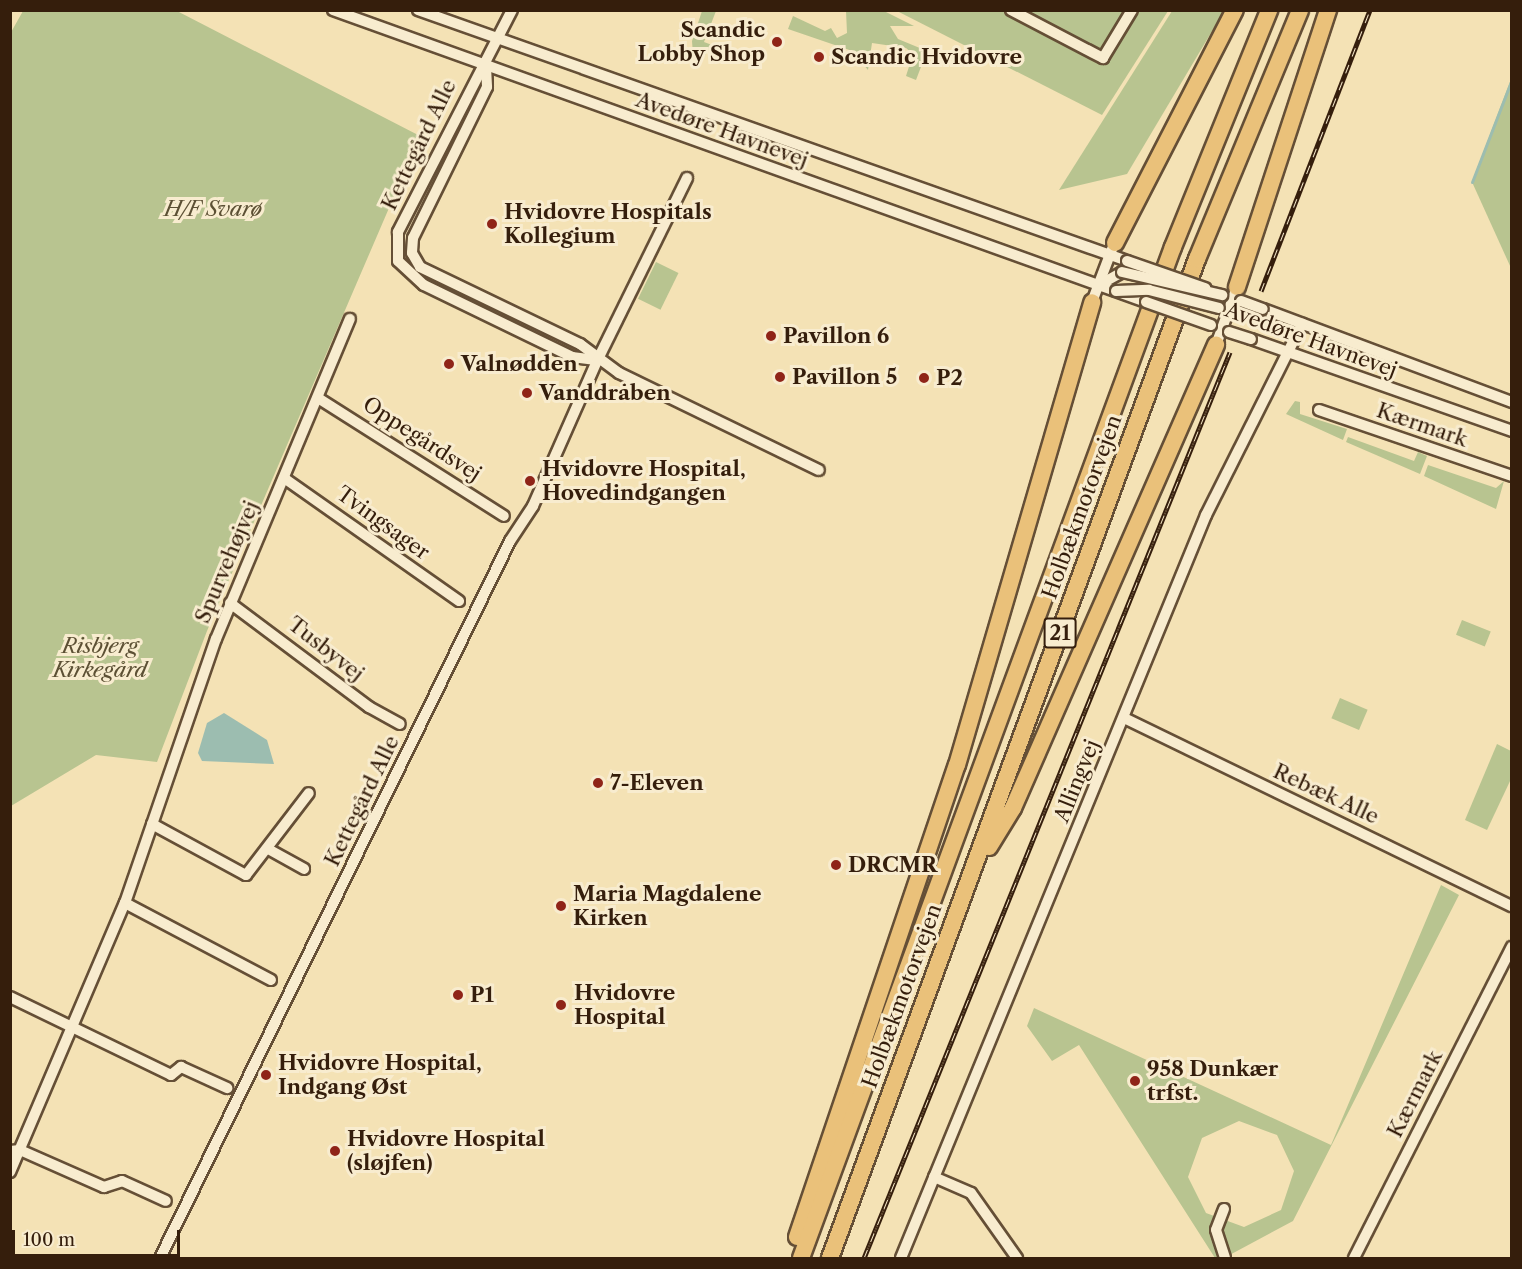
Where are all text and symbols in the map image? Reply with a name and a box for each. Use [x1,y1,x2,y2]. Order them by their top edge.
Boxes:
place label: Scandic Lobby Shop [637,17,765,67]
marker: Scandic Lobby Shop [770,35,784,49]
place label: Scandic Hvidovre [831,44,1022,70]
marker: Scandic Hvidovre [812,50,826,64]
street label: Kettegård Alle [376,75,462,215]
street label: Avedøre Havnevej [632,87,812,173]
park label: H/F Svarø [164,196,262,222]
place label: Hvidovre Hospitals Kollegium [504,199,712,249]
marker: Hvidovre Hospitals Kollegium [485,217,499,231]
street label: Avedøre Havnevej [1221,297,1401,383]
place label: Pavillon 6 [783,323,889,349]
marker: Pavillon 6 [764,329,778,343]
place label: Valnødden [461,351,578,377]
marker: Valnødden [442,357,456,371]
place label: Pavillon 5 [792,364,897,390]
place label: P2 [936,365,963,391]
marker: Pavillon 5 [773,370,787,384]
marker: P2 [917,371,931,385]
place label: Vanddråben [539,380,671,406]
marker: Vanddråben [520,386,534,400]
street label: Oppegårdsvej [358,391,486,487]
street label: Kærmark [1373,398,1471,452]
street label: Holbækmotorvejen [1037,412,1127,602]
place label: Hvidovre Hospital, Hovedindgangen [542,456,746,506]
marker: Hvidovre Hospital, Hovedindgangen [523,474,537,488]
street label: Tvingsager [332,481,434,565]
street label: Spurvehøjvej [190,497,264,627]
street label: Tusbyvej [283,612,369,686]
road number: 21 [1044,616,1076,650]
park label: Risbjerg Kirkegård [53,633,147,683]
street label: Kettegård Alle [319,731,405,871]
street label: Allingvej [1049,736,1105,826]
street label: Rebæk Alle [1269,758,1383,830]
place label: 7-Eleven [610,770,704,796]
marker: 7-Eleven [591,776,605,790]
place label: DRCMR [848,852,937,878]
marker: DRCMR [829,858,843,872]
place label: Maria Magdalene Kirken [573,881,762,931]
marker: Maria Magdalene Kirken [554,899,568,913]
street label: Holbækmotorvejen [857,901,947,1091]
place label: Hvidovre Hospital [574,980,675,1030]
place label: P1 [470,982,494,1008]
marker: P1 [451,988,465,1002]
marker: Hvidovre Hospital [552,996,570,1014]
street label: Kærmark [1382,1046,1448,1142]
place label: Hvidovre Hospital, Indgang Øst [278,1050,482,1100]
place label: 958 Dunkær trfst. [1147,1056,1278,1106]
marker: Hvidovre Hospital, Indgang Øst [259,1068,273,1082]
marker: 958 Dunkær trfst. [1128,1074,1142,1088]
place label: Hvidovre Hospital (sløjfen) [347,1126,545,1176]
marker: Hvidovre Hospital (sløjfen) [328,1144,342,1158]
scale bar [15,1218,183,1256]
text: 100 m [23,1229,75,1251]

